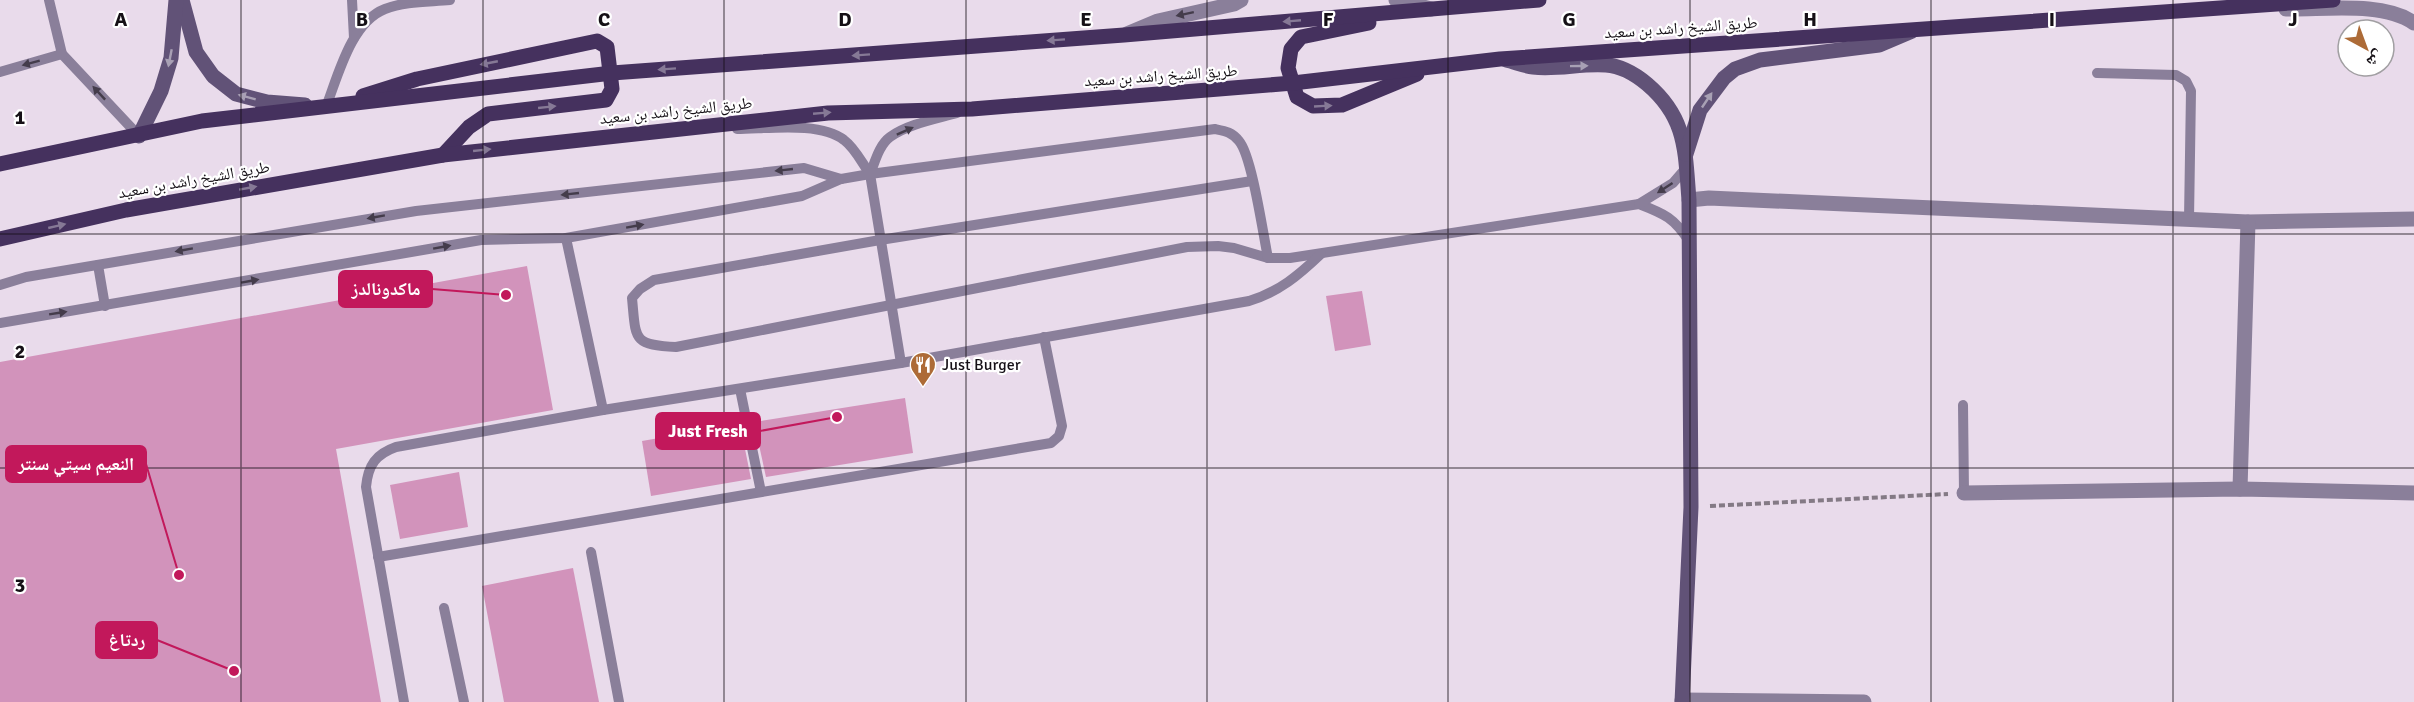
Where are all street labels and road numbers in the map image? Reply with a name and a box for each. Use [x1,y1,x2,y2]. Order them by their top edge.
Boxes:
street label: طريق الشيخ راشد بن سعيد [1604,13,1758,43]
street label: طريق الشيخ راشد بن سعيد [1084,61,1238,91]
street label: طريق الشيخ راشد بن سعيد [599,93,753,129]
street label: طريق الشيخ راشد بن سعيد [117,157,271,203]

